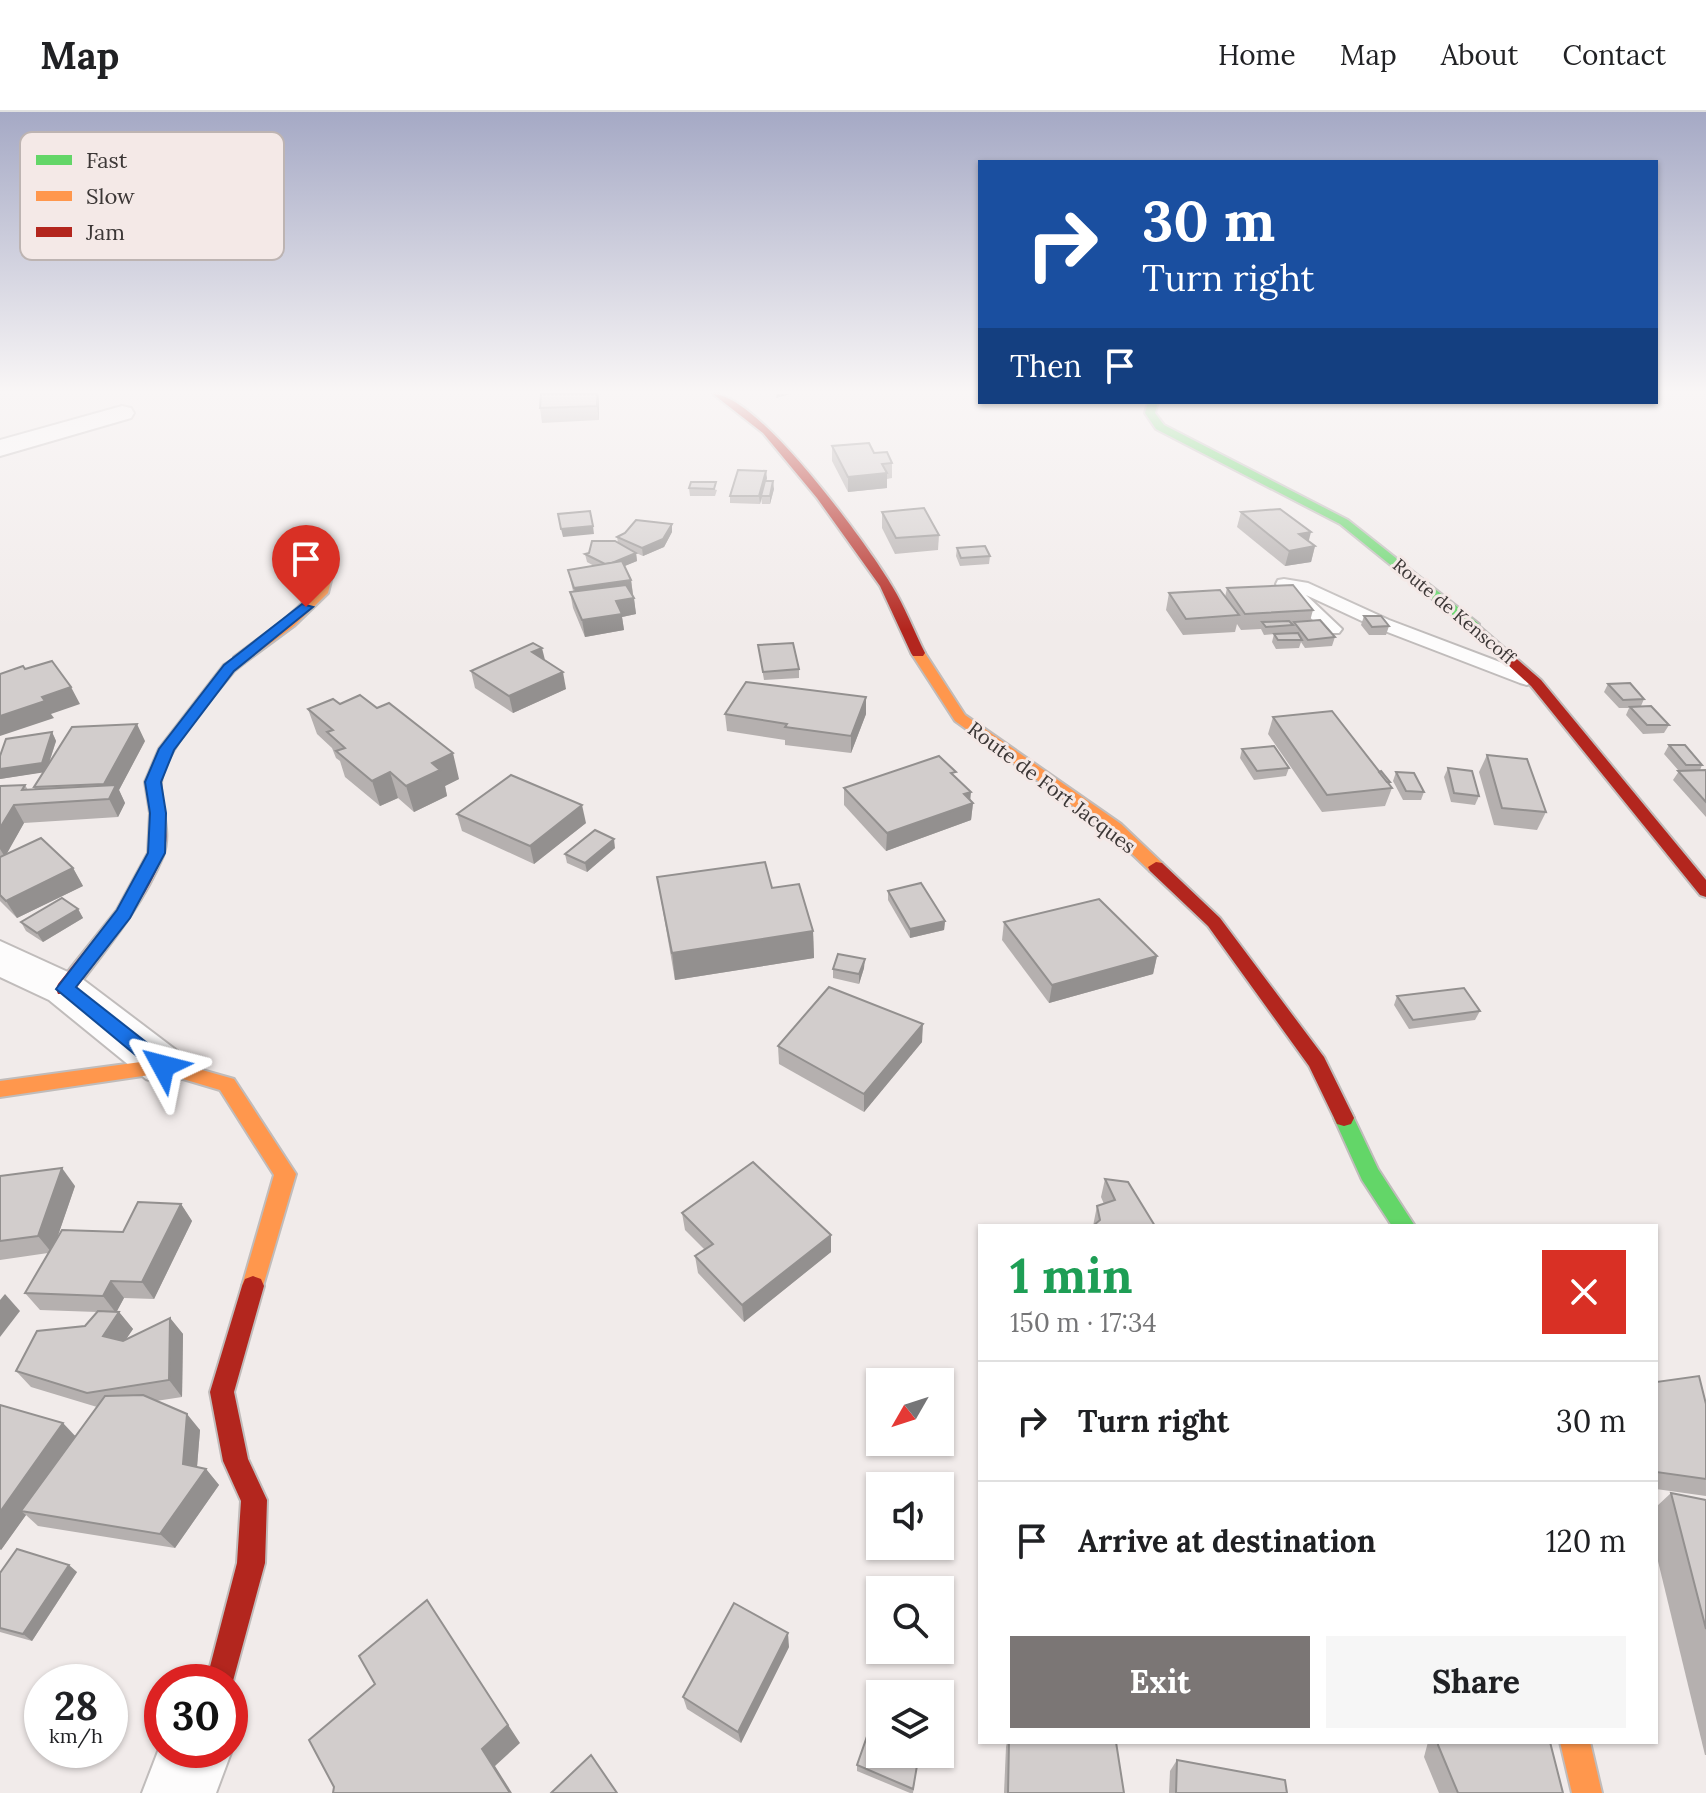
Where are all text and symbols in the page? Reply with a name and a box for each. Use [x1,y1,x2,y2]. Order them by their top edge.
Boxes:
text: Map [40,31,119,79]
text: Home [1218,37,1296,73]
text: Map [1340,37,1397,73]
text: About [1441,37,1518,73]
text: Contact [1562,37,1666,73]
legend [20,132,284,260]
text: Fast [86,146,128,174]
text: Slow [86,182,135,210]
text: 30 m [1142,185,1275,256]
icon: right [1010,192,1114,296]
text: Jam [85,218,125,246]
text: Turn right [1142,255,1315,301]
icon: arrive [1098,344,1142,388]
text: Then [1010,347,1082,385]
pin [272,525,340,607]
icon: arrive [284,537,328,581]
street label: Route de Kenscoff [1388,553,1521,670]
street label: Route de Fort Jacques [963,716,1141,858]
position arrow [121,1024,205,1108]
text: 1 min [1010,1245,1133,1306]
button: close [1542,1250,1626,1334]
text: 150 m · 17:34 [1010,1306,1157,1339]
north arrow [866,1368,954,1456]
map controls [866,1368,954,1768]
icon: right [1010,1399,1054,1443]
text: Turn right [1078,1402,1229,1440]
text: 30 m [1556,1402,1626,1440]
button: sound [866,1472,954,1560]
icon: arrive [1010,1519,1054,1563]
text: Arrive at destination [1078,1522,1376,1560]
text: 120 m [1546,1522,1626,1560]
button: search [866,1576,954,1664]
button: Exit [1010,1636,1310,1728]
button: Share [1326,1636,1626,1728]
speed limit sign: 30 [144,1664,248,1768]
text: 28 [54,1680,98,1731]
button: layers [866,1680,954,1768]
text: km/h [49,1723,103,1748]

